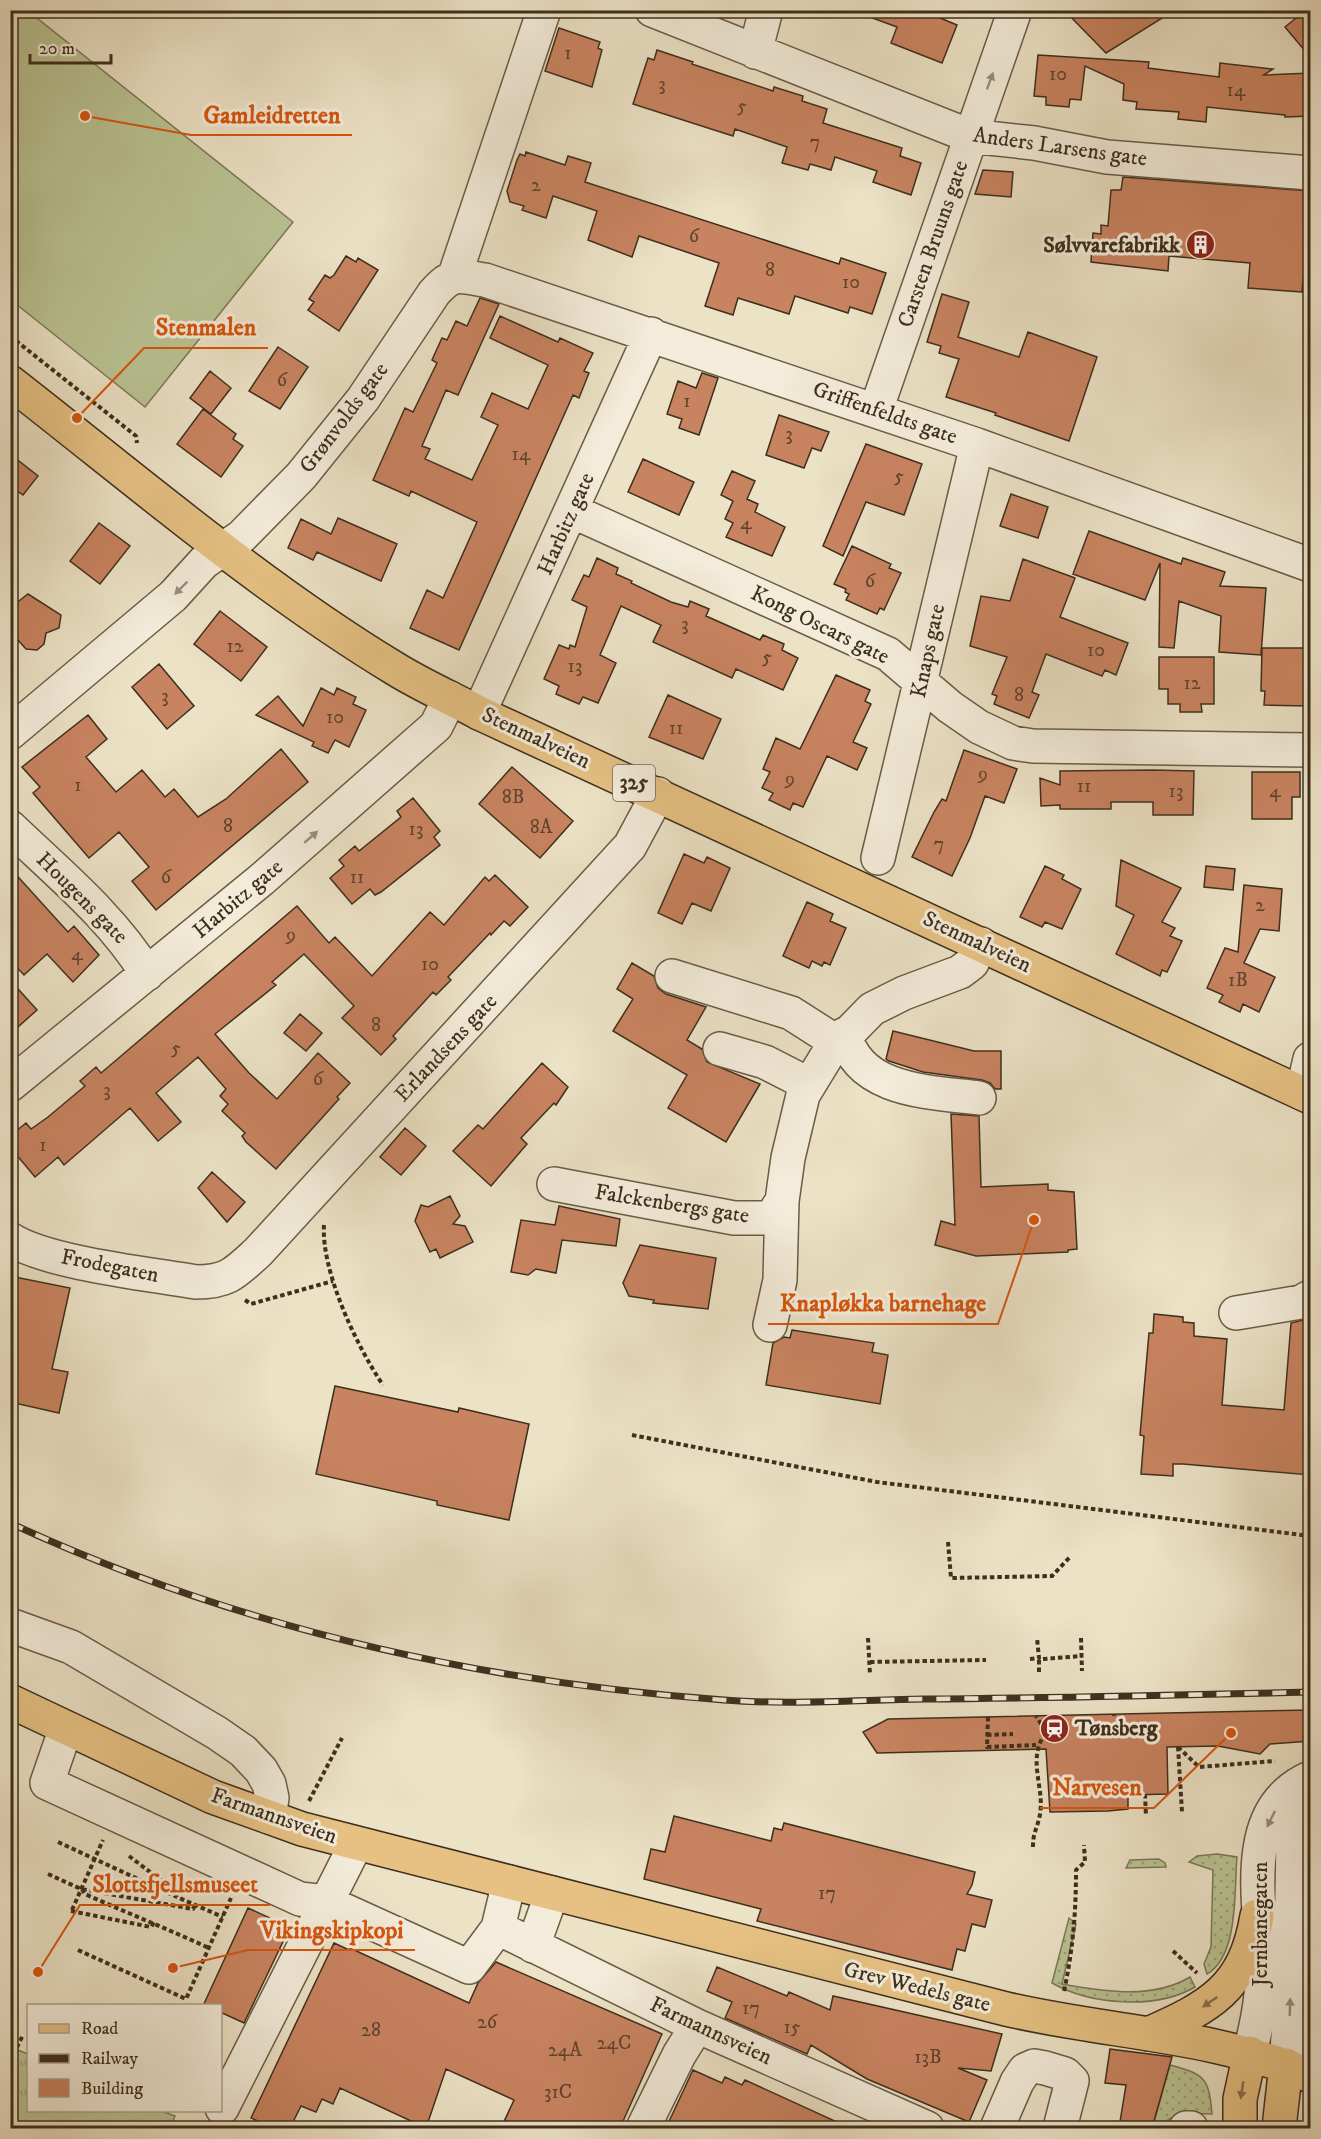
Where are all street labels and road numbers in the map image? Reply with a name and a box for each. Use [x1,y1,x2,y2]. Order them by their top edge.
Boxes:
street label: Anders Larsens gate [971,121,1149,173]
street label: Carsten Bruuns gate [892,157,974,331]
street label: Grønvolds gate [294,357,394,479]
street label: Griffenfeldts gate [809,376,961,450]
street label: Harbitz gate [531,469,601,579]
street label: Kong Oscars gate [746,580,894,670]
street label: Knaps gate [905,601,951,701]
street label: Stenmalveien [477,701,595,775]
road number: 325 [613,765,655,801]
street label: Hougens gate [30,846,134,950]
street label: Harbitz gate [187,853,289,945]
street label: Stenmalveien [918,905,1036,979]
street label: Erlandsens gate [389,988,503,1108]
street label: Falckenbergs gate [593,1178,751,1230]
street label: Frodegaten [59,1243,162,1289]
street label: Farmannsveien [207,1782,341,1850]
street label: Jernbanegaten [1247,1861,1274,1989]
street label: Grev Wedels gate [841,1956,993,2018]
street label: Farmannsveien [646,1991,777,2071]

